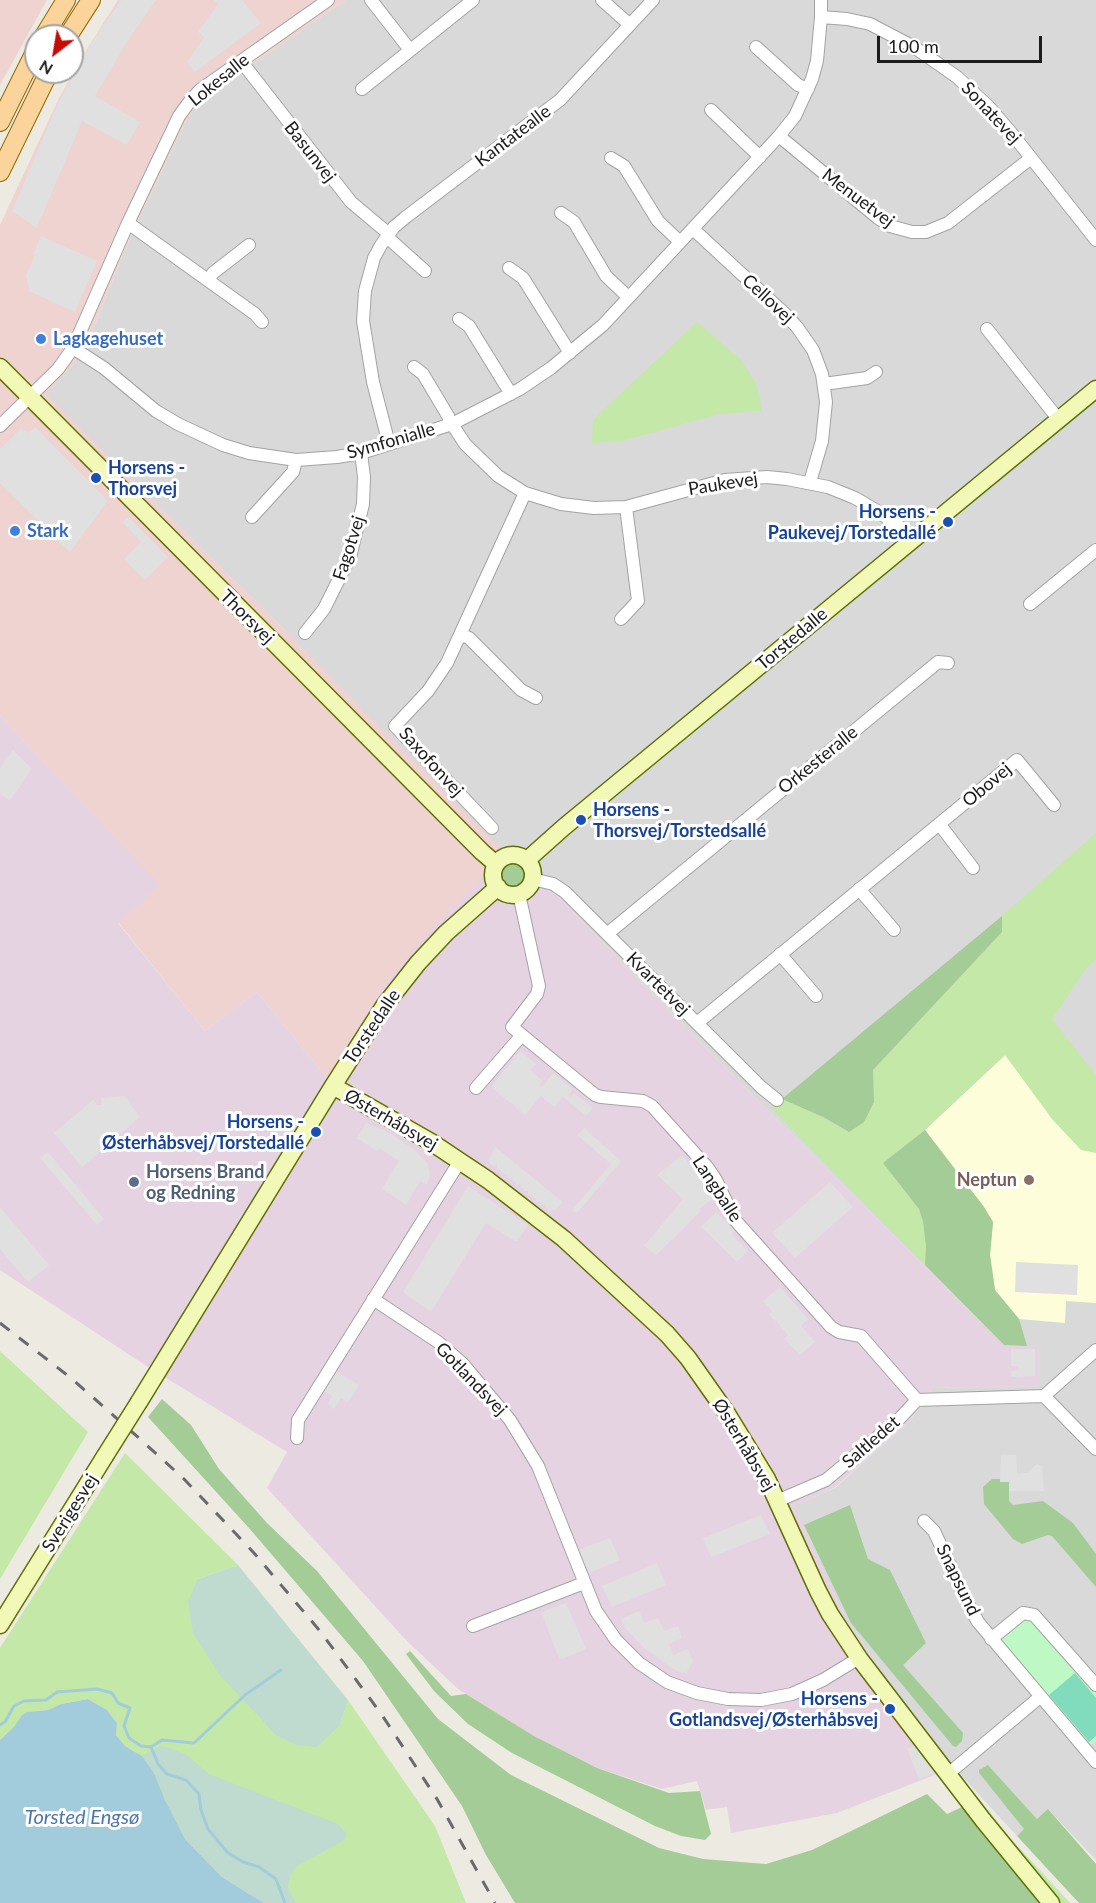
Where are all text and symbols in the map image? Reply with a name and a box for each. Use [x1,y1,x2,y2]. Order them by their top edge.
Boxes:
north arrow [24,24,84,84]
scale bar [880,24,1045,62]
text: 100 m [888,35,939,57]
street label: Lokesalle [184,49,254,111]
text: N [35,57,56,79]
street label: Sonatevej [957,77,1025,149]
street label: Kantatealle [471,101,555,171]
street label: Basunvej [280,117,340,187]
street label: Menuetvej [818,164,898,232]
street label: Cellovej [738,270,798,328]
place label: Lagkagehuset [53,328,163,350]
marker: Lagkagehuset [34,332,48,346]
street label: Symfonialle [344,418,438,464]
place label: Horsens - Thorsvej [108,457,185,500]
street label: Paukevej [687,468,759,500]
marker: Horsens - Thorsvej [89,471,103,485]
place label: Horsens - Paukevej/Torstedallé [768,501,936,544]
street label: Fagotvej [328,513,370,583]
marker: Horsens - Paukevej/Torstedallé [941,515,955,529]
place label: Stark [27,520,69,542]
marker: Stark [8,524,22,538]
street label: Thorsvej [215,585,279,649]
street label: Torstedalle [752,603,832,675]
street label: Orkesteralle [774,721,862,799]
street label: Saxofonvej [394,723,468,801]
street label: Obovej [958,758,1016,812]
place label: Horsens - Thorsvej/Torstedsallé [593,799,766,842]
marker: Horsens - Thorsvej/Torstedsallé [574,813,588,827]
street label: Kvartetvej [622,948,694,1020]
street label: Torstedalle [339,985,405,1069]
street label: Østerhåbsvej [341,1085,441,1155]
place label: Horsens - Østerhåbsvej/Torstedallé [102,1111,304,1154]
marker: Horsens - Østerhåbsvej/Torstedallé [309,1125,323,1139]
street label: Langballe [688,1152,746,1226]
place label: Horsens Brand og Redning [146,1161,264,1204]
place label: Neptun [957,1169,1017,1191]
marker: Neptun [1022,1173,1036,1187]
marker: Horsens Brand og Redning [127,1175,141,1189]
street label: Gotlandsvej [431,1338,511,1420]
street label: Østerhåbsvej [708,1395,780,1495]
street label: Saltledet [838,1411,904,1473]
street label: Sverigesvej [38,1470,102,1556]
street label: Snapsund [932,1541,984,1619]
place label: Horsens - Gotlandsvej/Østerhåbsvej [669,1688,878,1730]
marker: Horsens - Gotlandsvej/Østerhåbsvej [883,1702,897,1716]
water label: Torsted Engsø [25,1806,139,1830]

